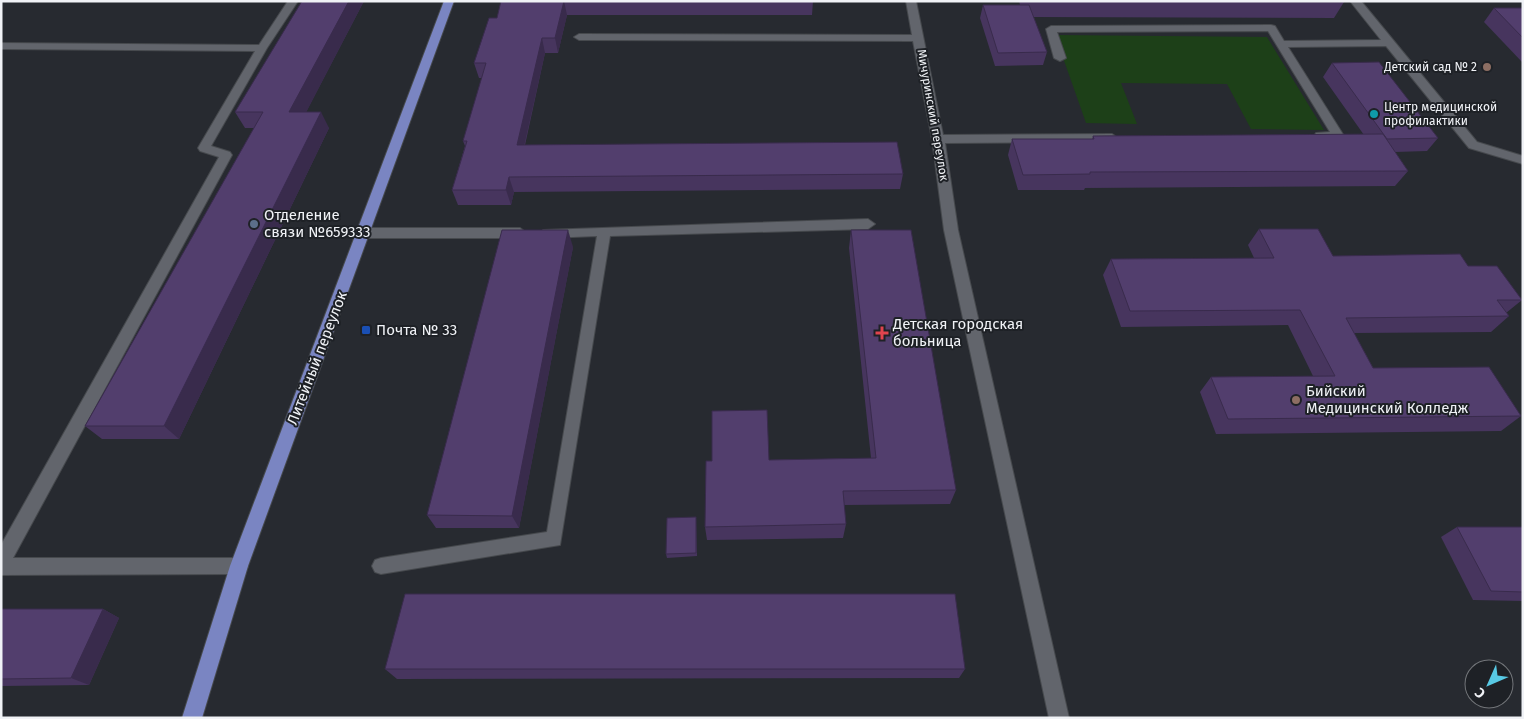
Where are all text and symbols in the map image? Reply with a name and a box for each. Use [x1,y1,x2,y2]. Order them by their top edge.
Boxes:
street label: Мичуринский переулок [915,48,952,183]
place label: Детский сад № 2 [1383,60,1477,74]
marker: Детский сад № 2 [1481,61,1493,73]
place label: Центр медицинской профилактики [1384,100,1497,128]
marker: Центр медицинской профилактики [1368,108,1380,120]
place label: Отделение связи №659333 [264,206,370,241]
marker: Отделение связи №659333 [248,218,260,230]
street label: Литейный переулок [283,288,351,427]
place label: Детская городская больница [892,315,1023,350]
place label: Почта № 33 [376,321,457,339]
marker: Почта № 33 [360,324,372,336]
marker: Детская городская больница [875,326,889,340]
place label: Бийский Медицинский Колледж [1306,382,1469,417]
marker: Бийский Медицинский Колледж [1290,394,1302,406]
north arrow [1464,659,1514,709]
text: С [1471,684,1489,702]

